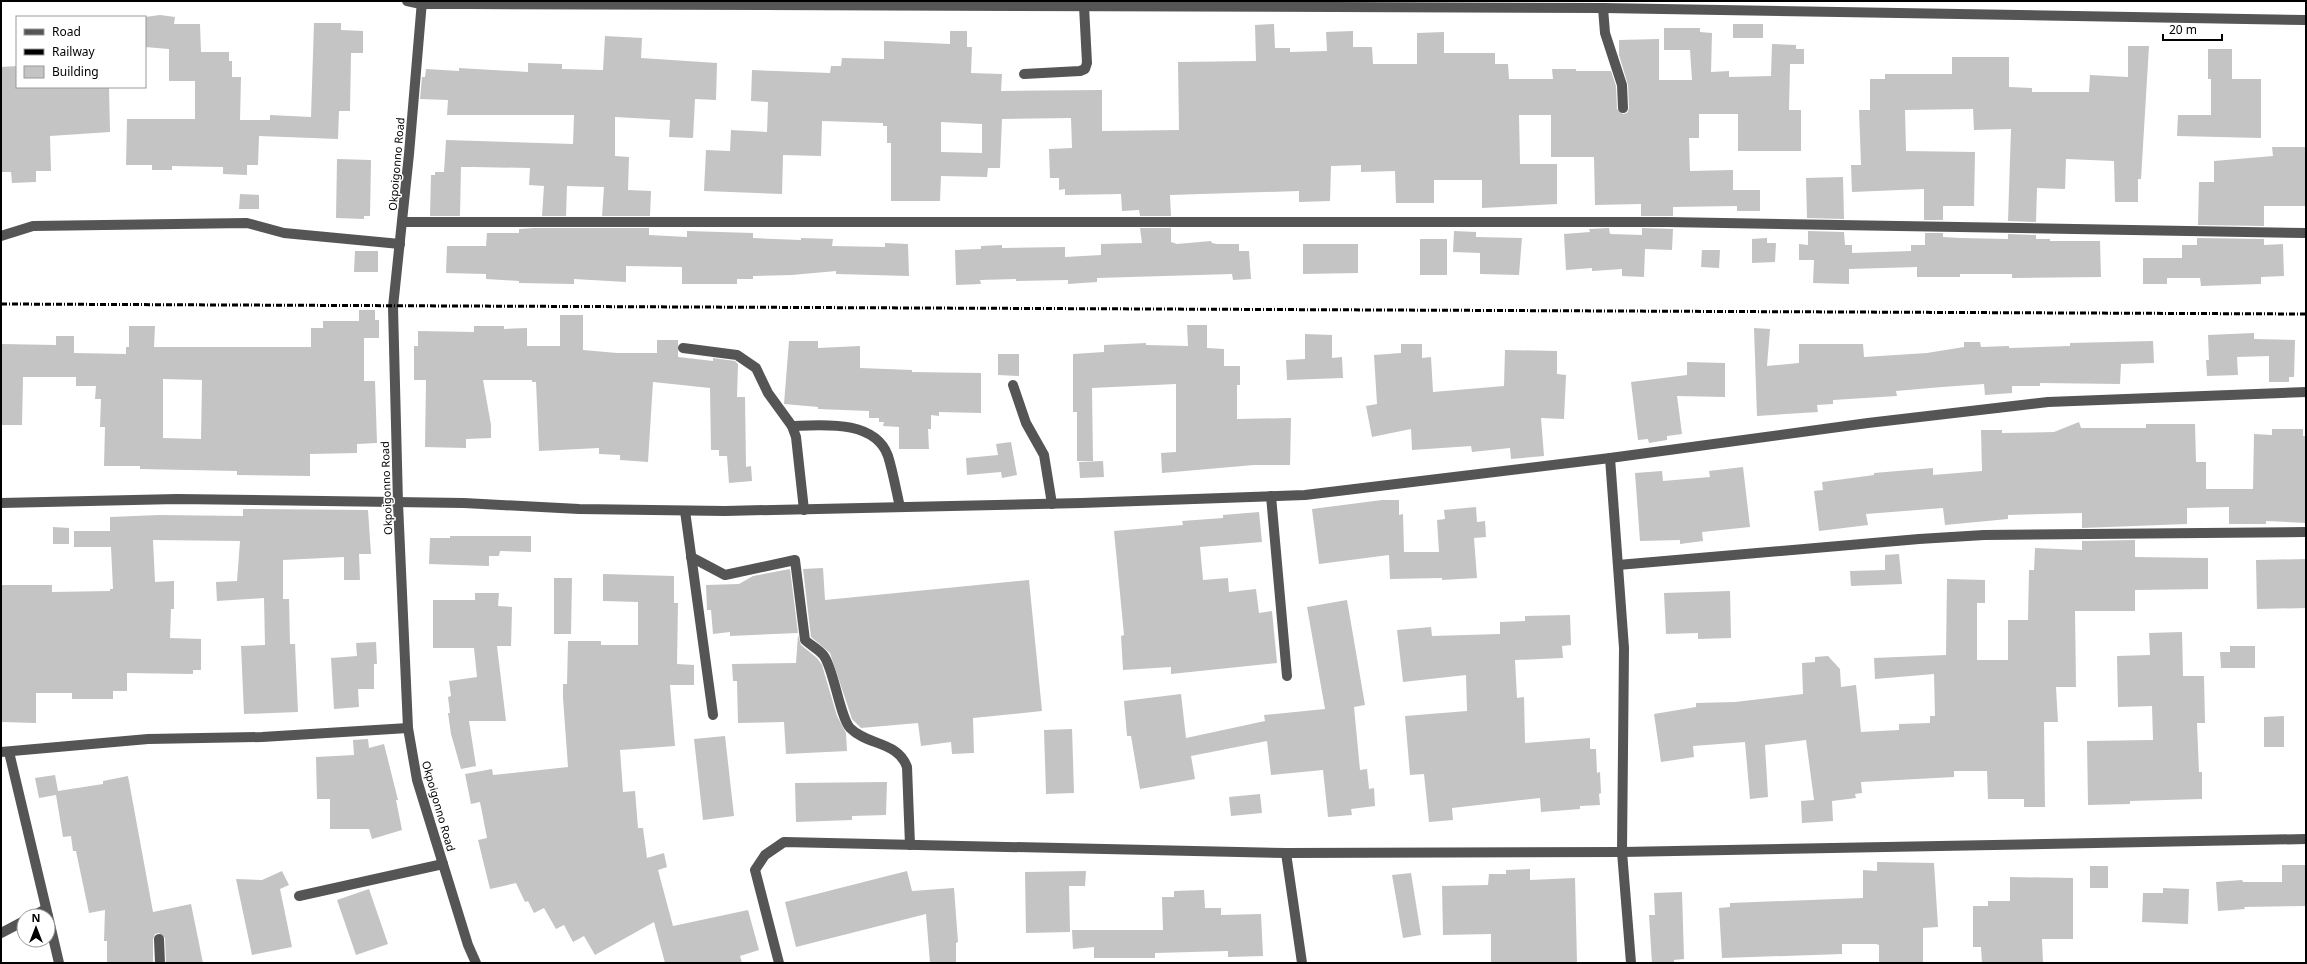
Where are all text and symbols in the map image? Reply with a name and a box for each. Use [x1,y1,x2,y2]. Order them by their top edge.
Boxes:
legend [16,16,146,88]
scale bar [2163,16,2222,42]
text: 20 m [2169,21,2197,38]
text: Road [52,23,81,40]
text: Railway [52,43,96,60]
text: Building [52,63,99,80]
street label: Okpoigonno Road [384,117,408,211]
street label: Okpoigonno Road [377,441,395,535]
street label: Okpoigonno Road [419,759,459,853]
north arrow [16,908,56,948]
text: N [32,910,40,925]

